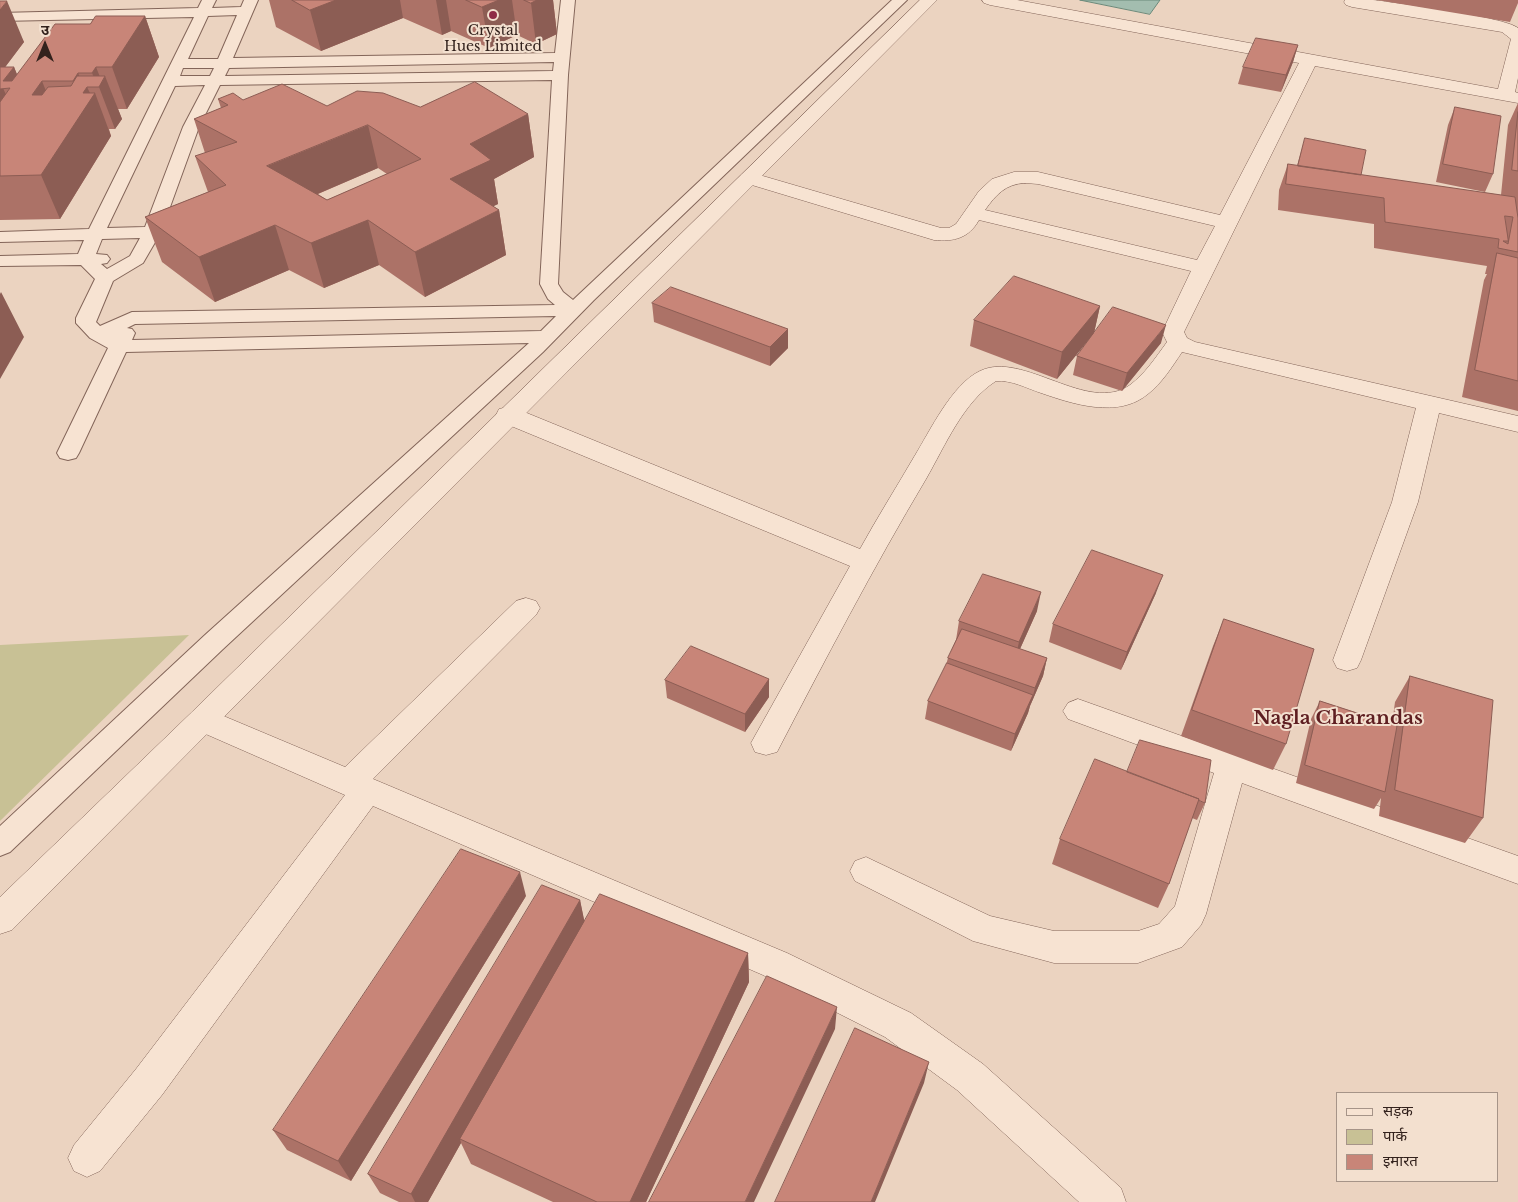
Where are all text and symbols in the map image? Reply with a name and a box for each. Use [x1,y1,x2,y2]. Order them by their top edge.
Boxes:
marker: Crystal Hues Limited [487,9,499,21]
north arrow [20,20,70,70]
text: उ [41,21,49,39]
place label: Crystal Hues Limited [444,23,542,56]
district label: Nagla Charandas [1253,708,1423,730]
legend [1336,1092,1498,1182]
text: सड़क [1383,1101,1413,1120]
text: पार्क [1383,1126,1407,1145]
text: इमारत [1383,1151,1418,1170]

